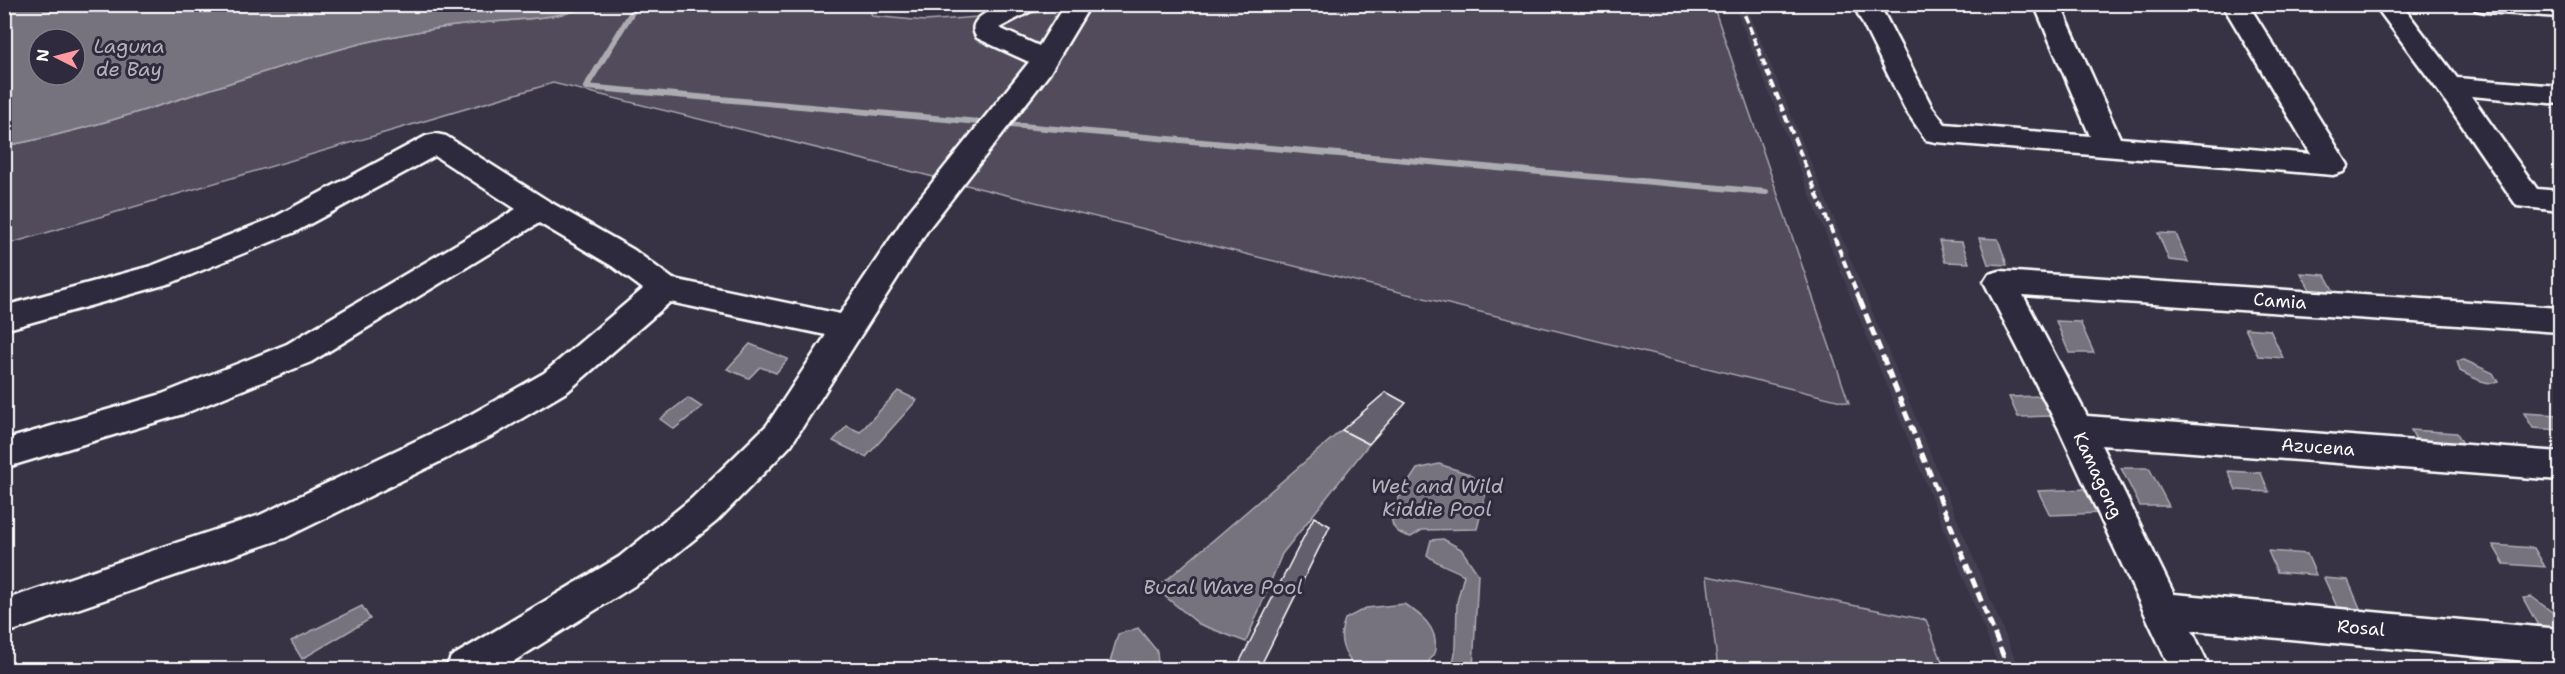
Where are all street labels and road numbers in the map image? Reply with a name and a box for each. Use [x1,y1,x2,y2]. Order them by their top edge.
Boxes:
street label: Camia [2253,287,2307,315]
street label: Kamagong [2068,428,2128,522]
street label: Azucena [2280,432,2356,462]
street label: Rosal [2336,614,2386,642]

